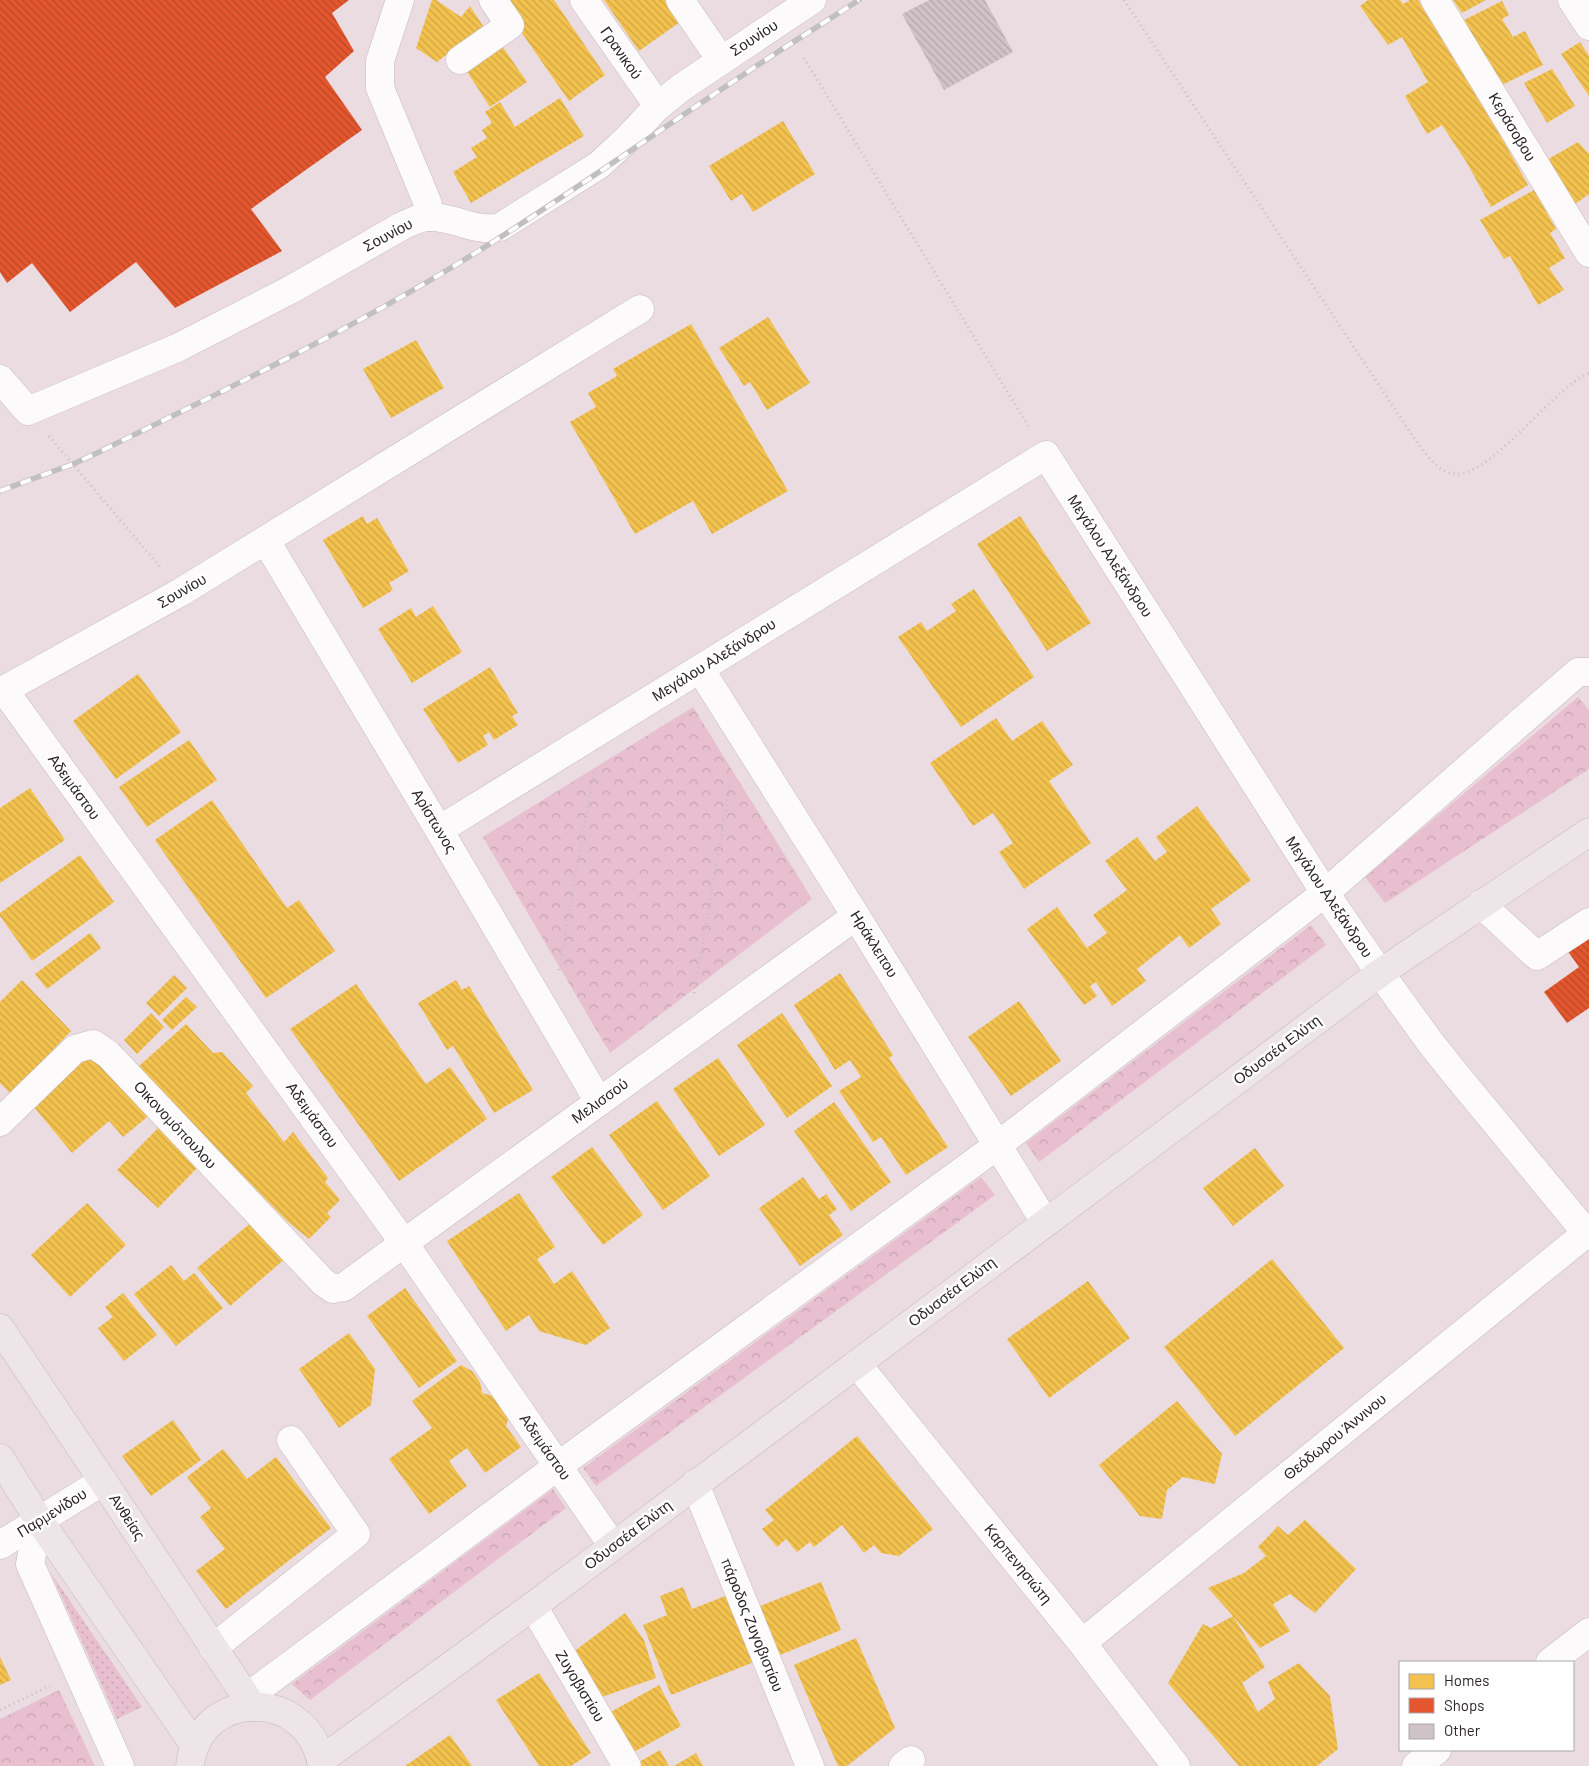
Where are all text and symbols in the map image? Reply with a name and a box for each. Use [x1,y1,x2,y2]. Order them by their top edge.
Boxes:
street label: Σουνίου [726,15,781,59]
street label: Γρανικού [597,23,646,82]
street label: Κεράσοβου [1485,89,1540,164]
street label: Σουνίου [360,214,415,255]
street label: Μεγάλου Αλεξάνδρου [1065,491,1157,620]
street label: Σουνίου [154,569,209,611]
street label: Μεγάλου Αλεξάνδρου [648,614,779,704]
street label: Αδειμάστου [45,750,105,823]
street label: Αρίστωνος [409,785,461,856]
street label: Μεγάλου Αλεξάνδρου [1283,832,1377,960]
street label: Ηράκλειτου [847,907,902,980]
street label: Οδυσσέα Ελύτη [1229,1011,1324,1088]
street label: Μελισσού [568,1074,631,1127]
street label: Οικονομόπουλου [131,1077,221,1172]
street label: Αδειμάστου [283,1078,343,1151]
street label: Οδυσσέα Ελύτη [904,1253,999,1330]
street label: Θεόδωρου Άννινου [1279,1389,1389,1483]
street label: Αδειμάστου [516,1410,575,1483]
street label: Παρμενίδου [13,1484,90,1541]
street label: Ανθείας [106,1490,149,1543]
street label: Οδυσσέα Ελύτη [580,1496,675,1573]
street label: Καρπενησιώτη [981,1520,1056,1607]
street label: πάροδος Ζυγοβιστίου [718,1555,788,1694]
street label: Ζυγοβιστίου [552,1646,609,1725]
legend [1399,1661,1574,1751]
text: Homes [1444,1671,1489,1689]
text: Shops [1444,1696,1484,1714]
text: Other [1444,1721,1481,1739]

